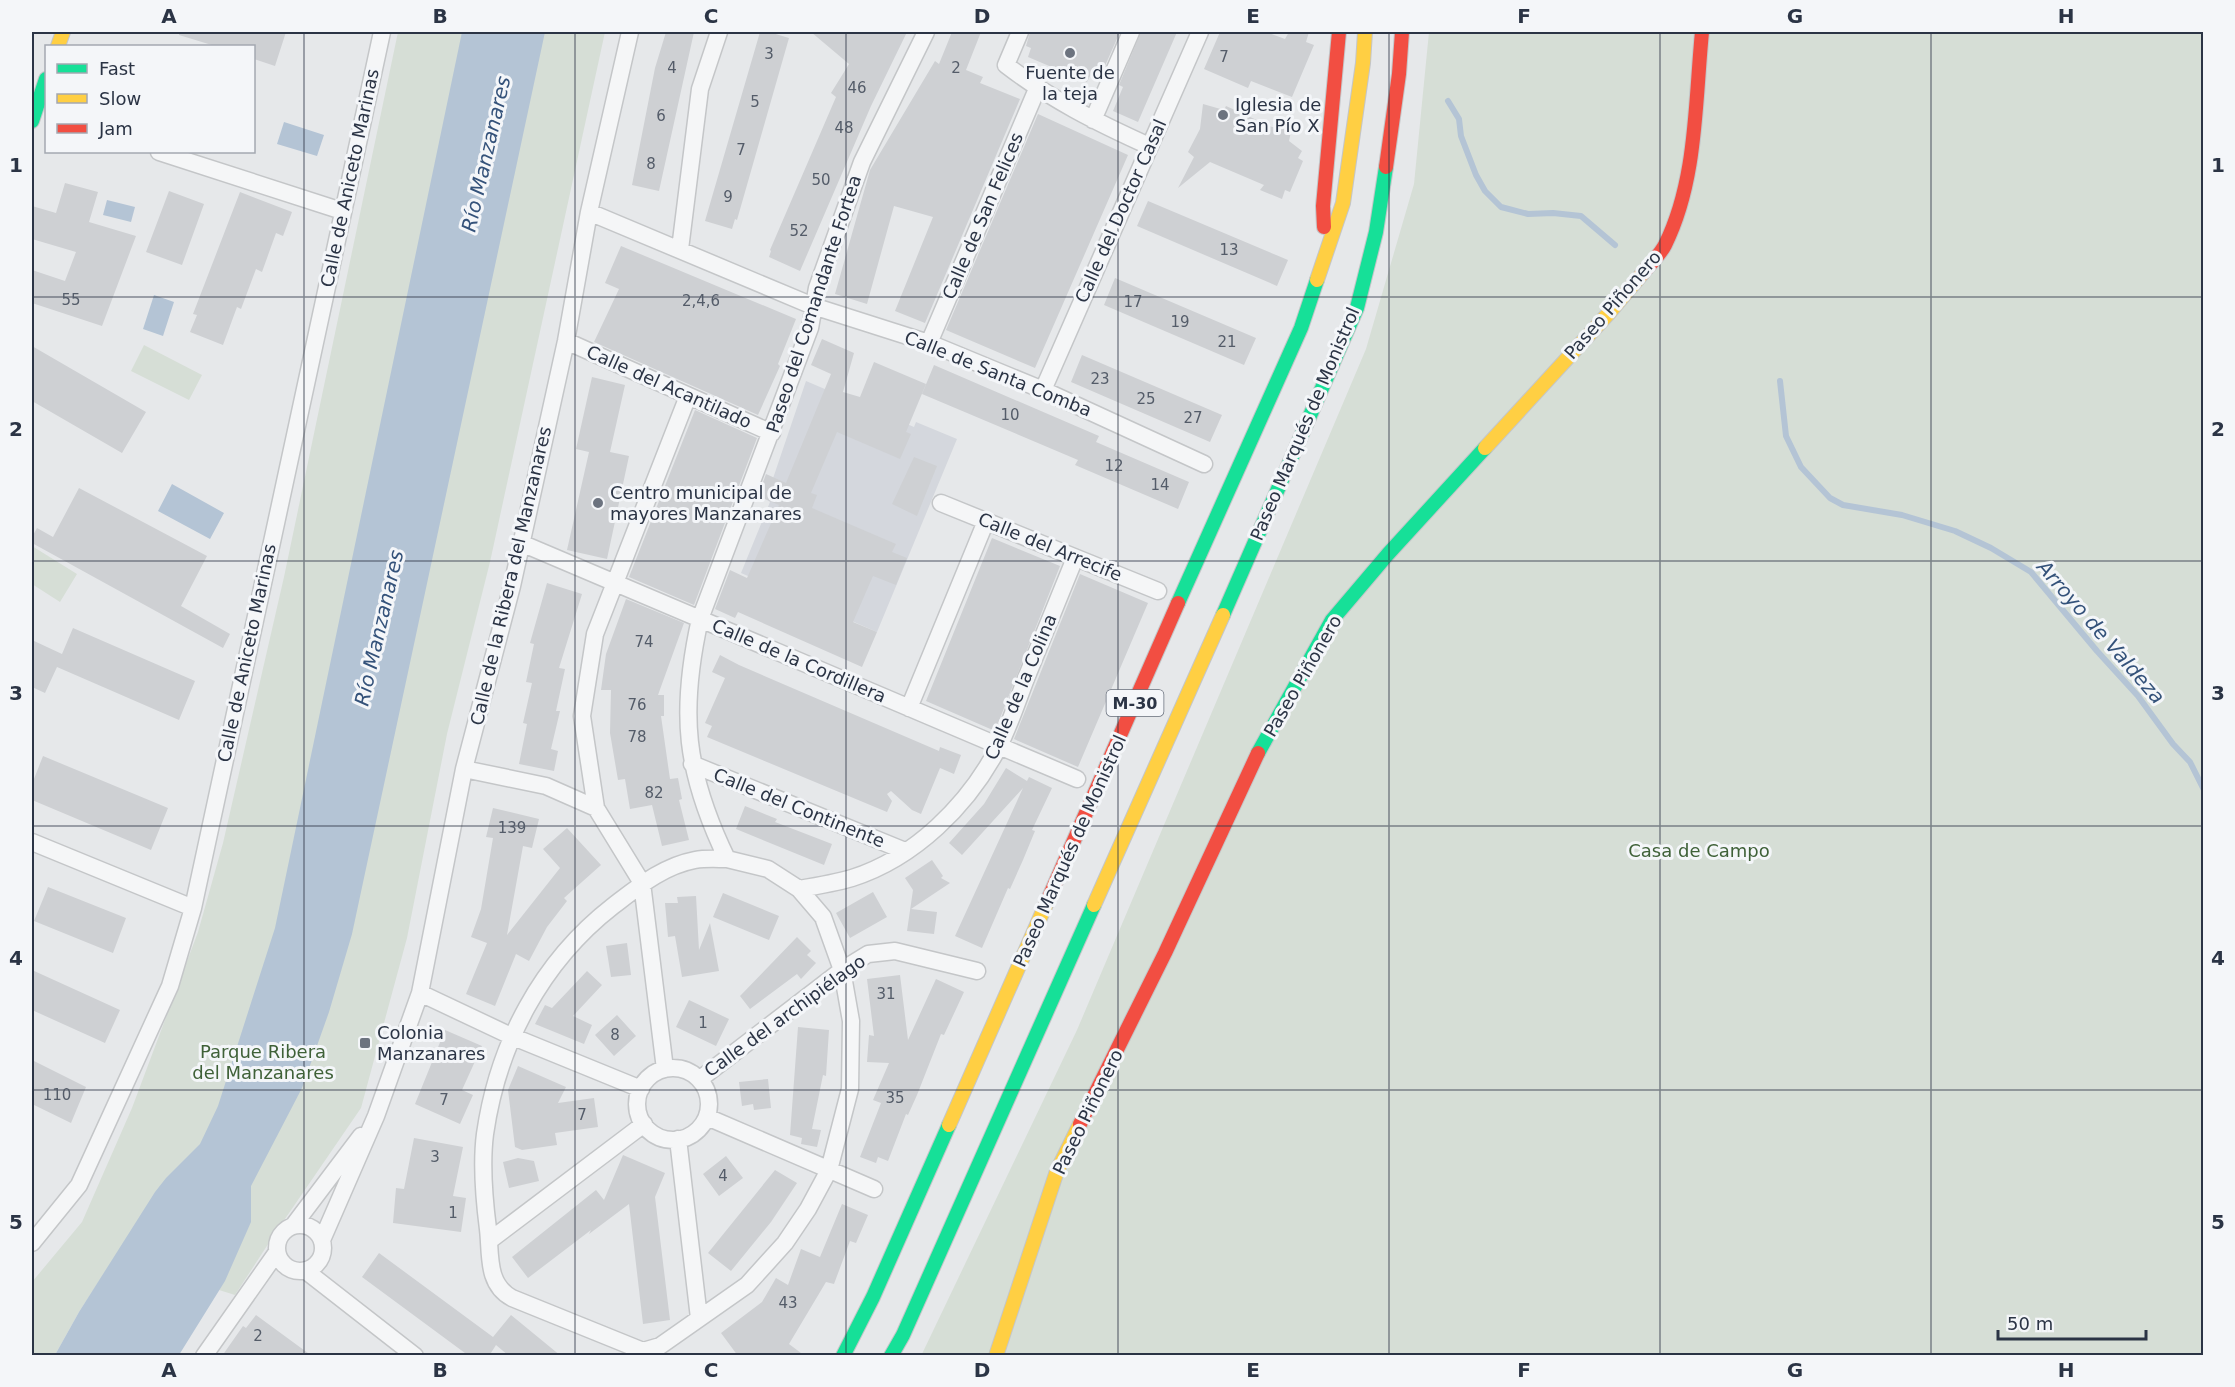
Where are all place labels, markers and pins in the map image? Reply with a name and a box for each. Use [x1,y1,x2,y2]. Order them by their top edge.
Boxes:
marker: Fuente de la teja [1063,46,1077,60]
place label: Fuente de la teja [1025,62,1115,104]
place label: Iglesia de San Pío X [1235,94,1321,136]
marker: Iglesia de San Pío X [1216,108,1230,122]
place label: Centro municipal de mayores Manzanares [610,482,802,524]
marker: Centro municipal de mayores Manzanares [591,496,605,510]
place label: Colonia Manzanares [377,1022,485,1064]
marker: Colonia Manzanares [358,1036,372,1050]

